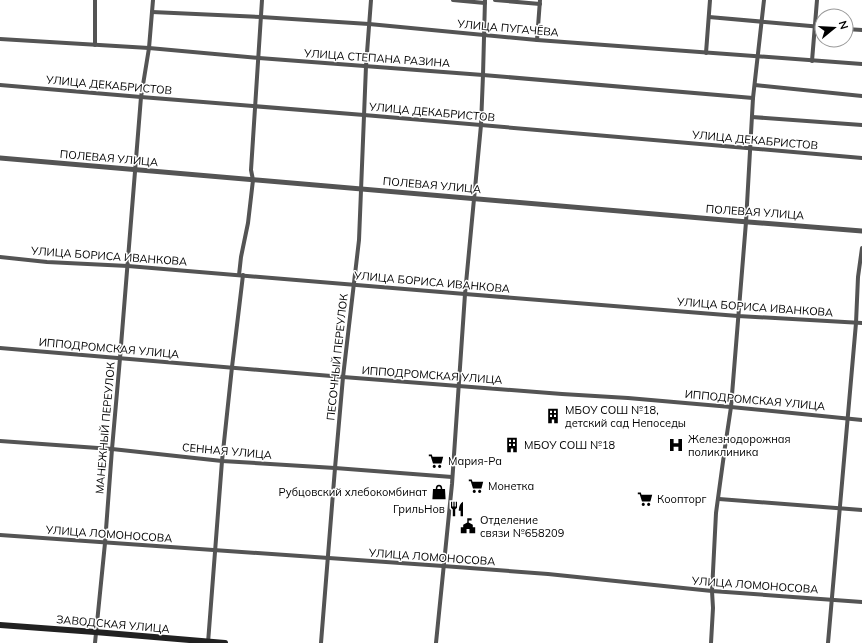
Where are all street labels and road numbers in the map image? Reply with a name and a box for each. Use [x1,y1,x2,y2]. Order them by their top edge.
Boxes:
street label: УЛИЦА ПУГАЧЁВА [456,17,559,39]
street label: УЛИЦА СТЕПАНА РАЗИНА [302,46,451,70]
street label: УЛИЦА ДЕКАБРИСТОВ [44,72,173,97]
street label: УЛИЦА ДЕКАБРИСТОВ [367,99,496,124]
street label: УЛИЦА ДЕКАБРИСТОВ [690,127,819,152]
street label: ПОЛЕВАЯ УЛИЦА [59,147,159,169]
street label: ПОЛЕВАЯ УЛИЦА [382,174,482,196]
street label: ПОЛЕВАЯ УЛИЦА [705,202,805,222]
street label: УЛИЦА БОРИСА ИВАНКОВА [29,243,188,268]
street label: УЛИЦА БОРИСА ИВАНКОВА [352,268,511,296]
street label: ПЕСОЧНЫЙ ПЕРЕУЛОК [323,292,351,421]
street label: УЛИЦА БОРИСА ИВАНКОВА [675,294,834,319]
street label: ИППОДРОМСКАЯ УЛИЦА [38,335,180,361]
street label: МАНЕЖНЫЙ ПЕРЕУЛОК [92,361,118,495]
street label: ИППОДРОМСКАЯ УЛИЦА [361,363,503,387]
street label: ИППОДРОМСКАЯ УЛИЦА [684,387,826,413]
street label: СЕННАЯ УЛИЦА [181,440,273,462]
street label: УЛИЦА ЛОМОНОСОВА [44,523,173,545]
street label: УЛИЦА ЛОМОНОСОВА [367,546,496,568]
street label: УЛИЦА ЛОМОНОСОВА [690,574,819,596]
street label: ЗАВОДСКАЯ УЛИЦА [56,612,170,636]

